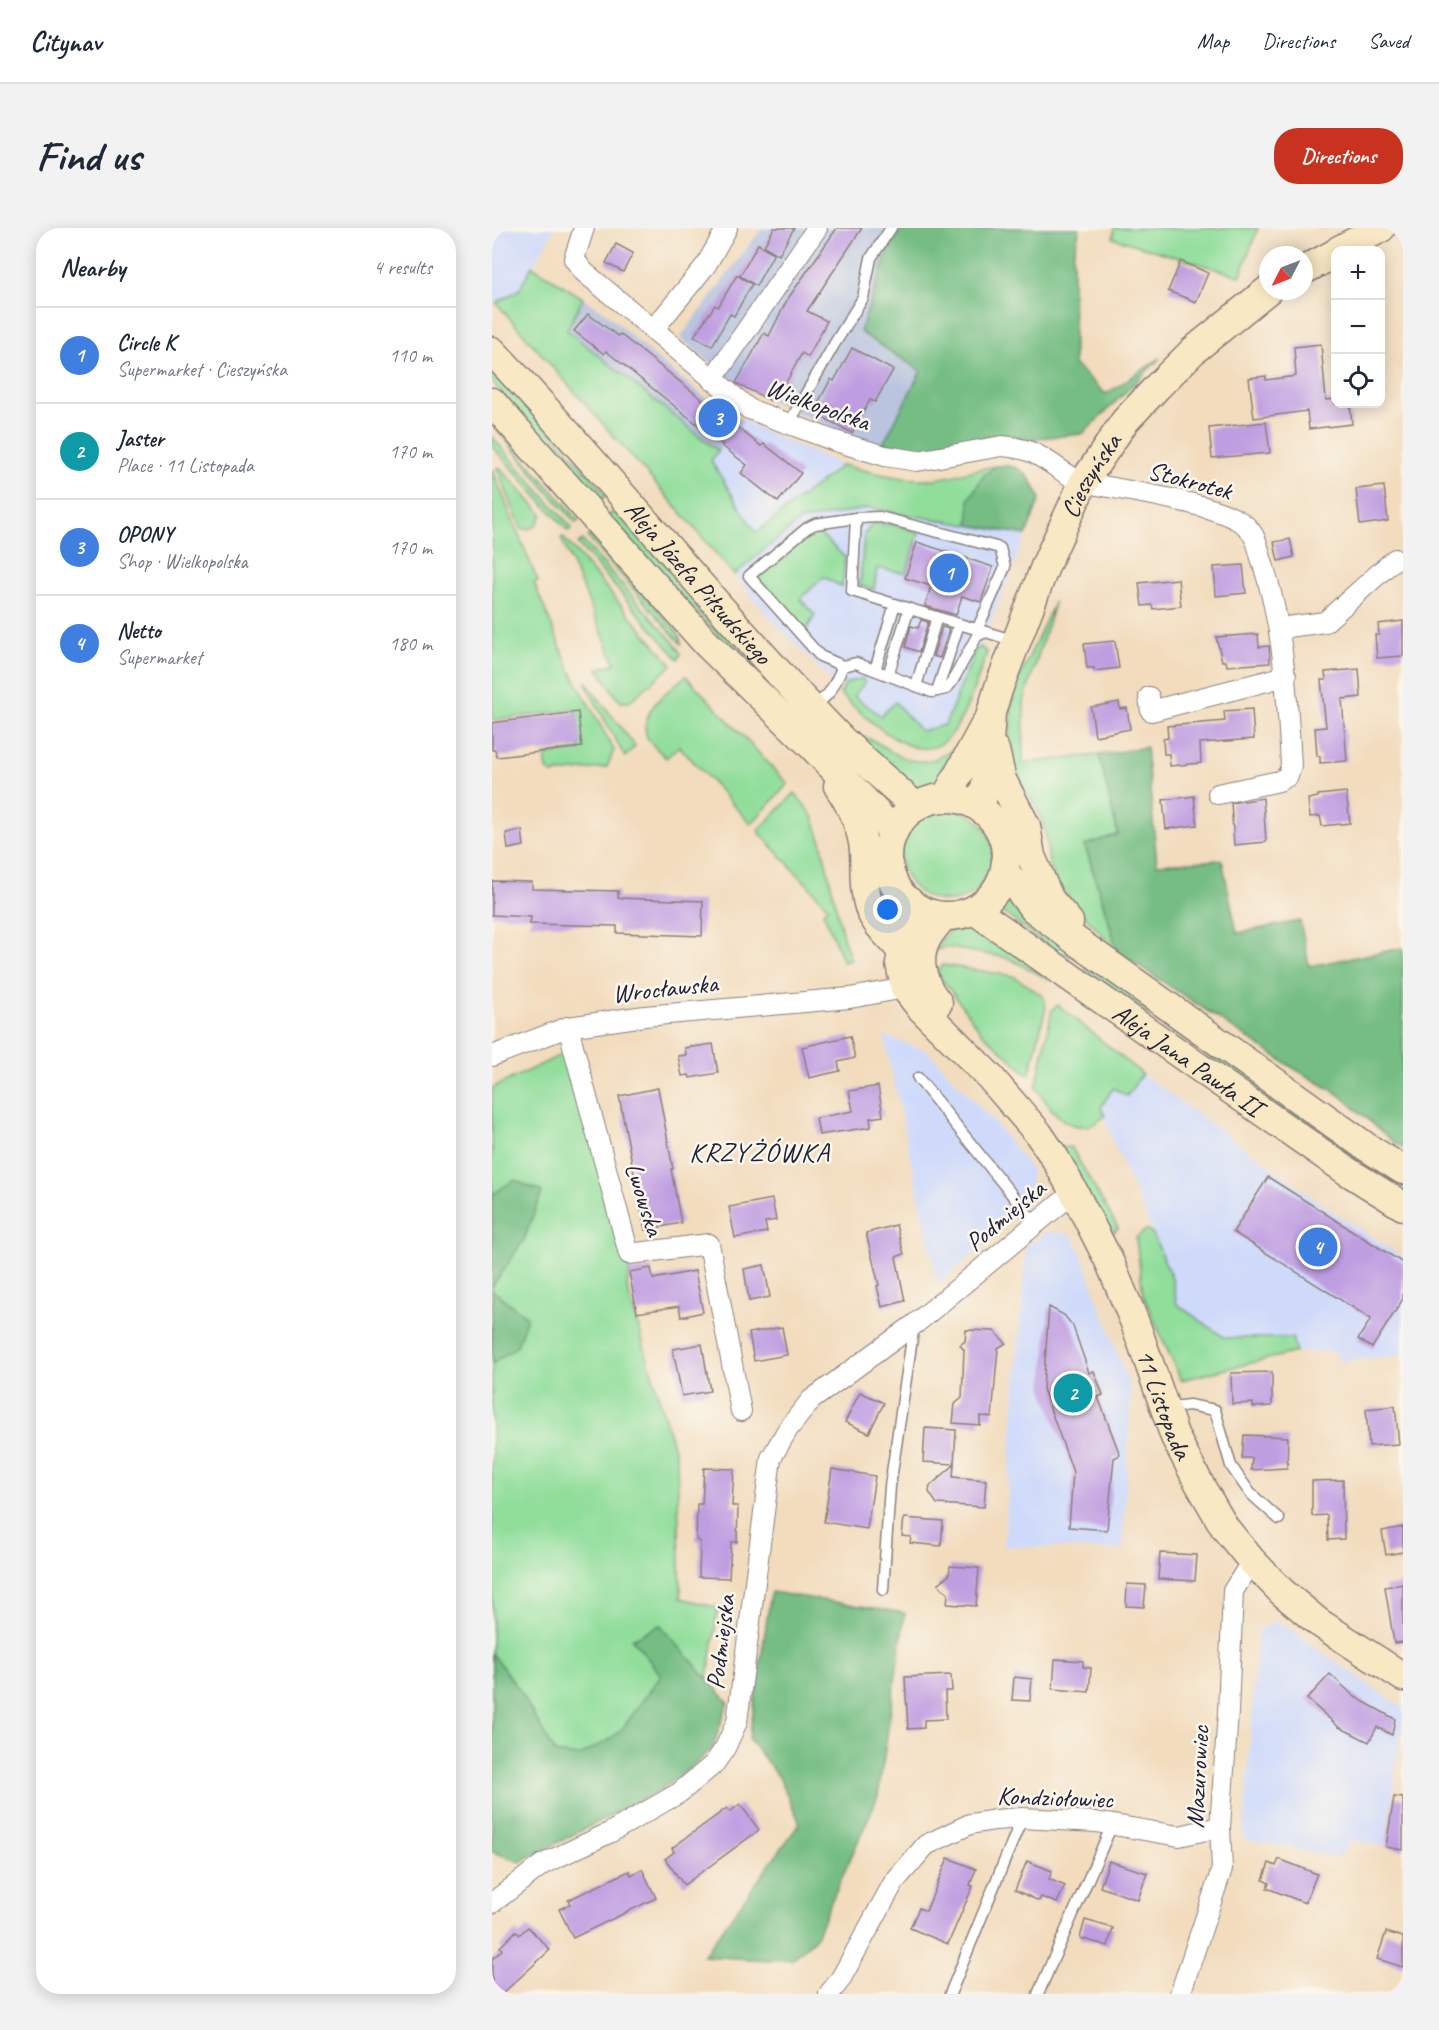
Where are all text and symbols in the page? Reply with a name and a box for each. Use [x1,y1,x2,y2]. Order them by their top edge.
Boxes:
text: Citynav [30,24,101,59]
text: Map [1197,28,1229,54]
text: Directions [1262,28,1335,54]
text: Saved [1368,28,1409,54]
button: Directions [1274,128,1403,184]
text: Find us [36,130,141,183]
north arrow [1259,246,1313,300]
map controls [1331,246,1385,408]
button: + [1331,246,1385,300]
text: Nearby [60,251,125,284]
text: 4 results [373,255,432,280]
button: − [1331,300,1385,354]
text: Circle K [117,329,175,357]
text: 1 [75,343,84,368]
text: 110 m [389,343,432,368]
button: locate [1331,354,1385,408]
text: Supermarket · Cieszyńska [117,357,287,382]
street label: Wielkopolska [761,370,876,439]
pin: 3 [698,396,738,441]
text: Jaster [117,425,164,453]
street label: Cieszyńska [1053,426,1130,523]
text: 2 [75,439,84,464]
text: 170 m [389,439,432,464]
text: Place · 11 Listopada [117,453,254,478]
street label: Stokrotek [1144,453,1237,508]
street label: Aleja Józefa Piłsudskiego [617,494,780,673]
text: OPONY [117,521,173,549]
text: 3 [75,535,84,560]
text: 170 m [389,535,432,560]
text: Shop · Wielkopolska [117,549,248,574]
pin: 1 [930,550,968,596]
text: Netto [117,617,161,645]
text: 4 [75,631,84,656]
text: 180 m [389,631,432,656]
text: Supermarket [117,645,202,670]
your location [873,895,902,924]
street label: Wrocławska [611,966,721,1010]
street label: Aleja Jana Pawła II [1106,996,1273,1127]
district label: KRZYŻÓWKA [689,1135,831,1169]
street label: Lwowska [617,1158,672,1241]
street label: Podmiejska [958,1171,1054,1259]
pin: 4 [1298,1224,1338,1270]
street label: 11 Listopada [1128,1345,1200,1466]
pin: 2 [1054,1370,1092,1416]
street label: Podmiejska [698,1591,743,1691]
street label: Mazurowiec [1178,1723,1217,1829]
street label: Kondziołowiec [997,1779,1114,1816]

